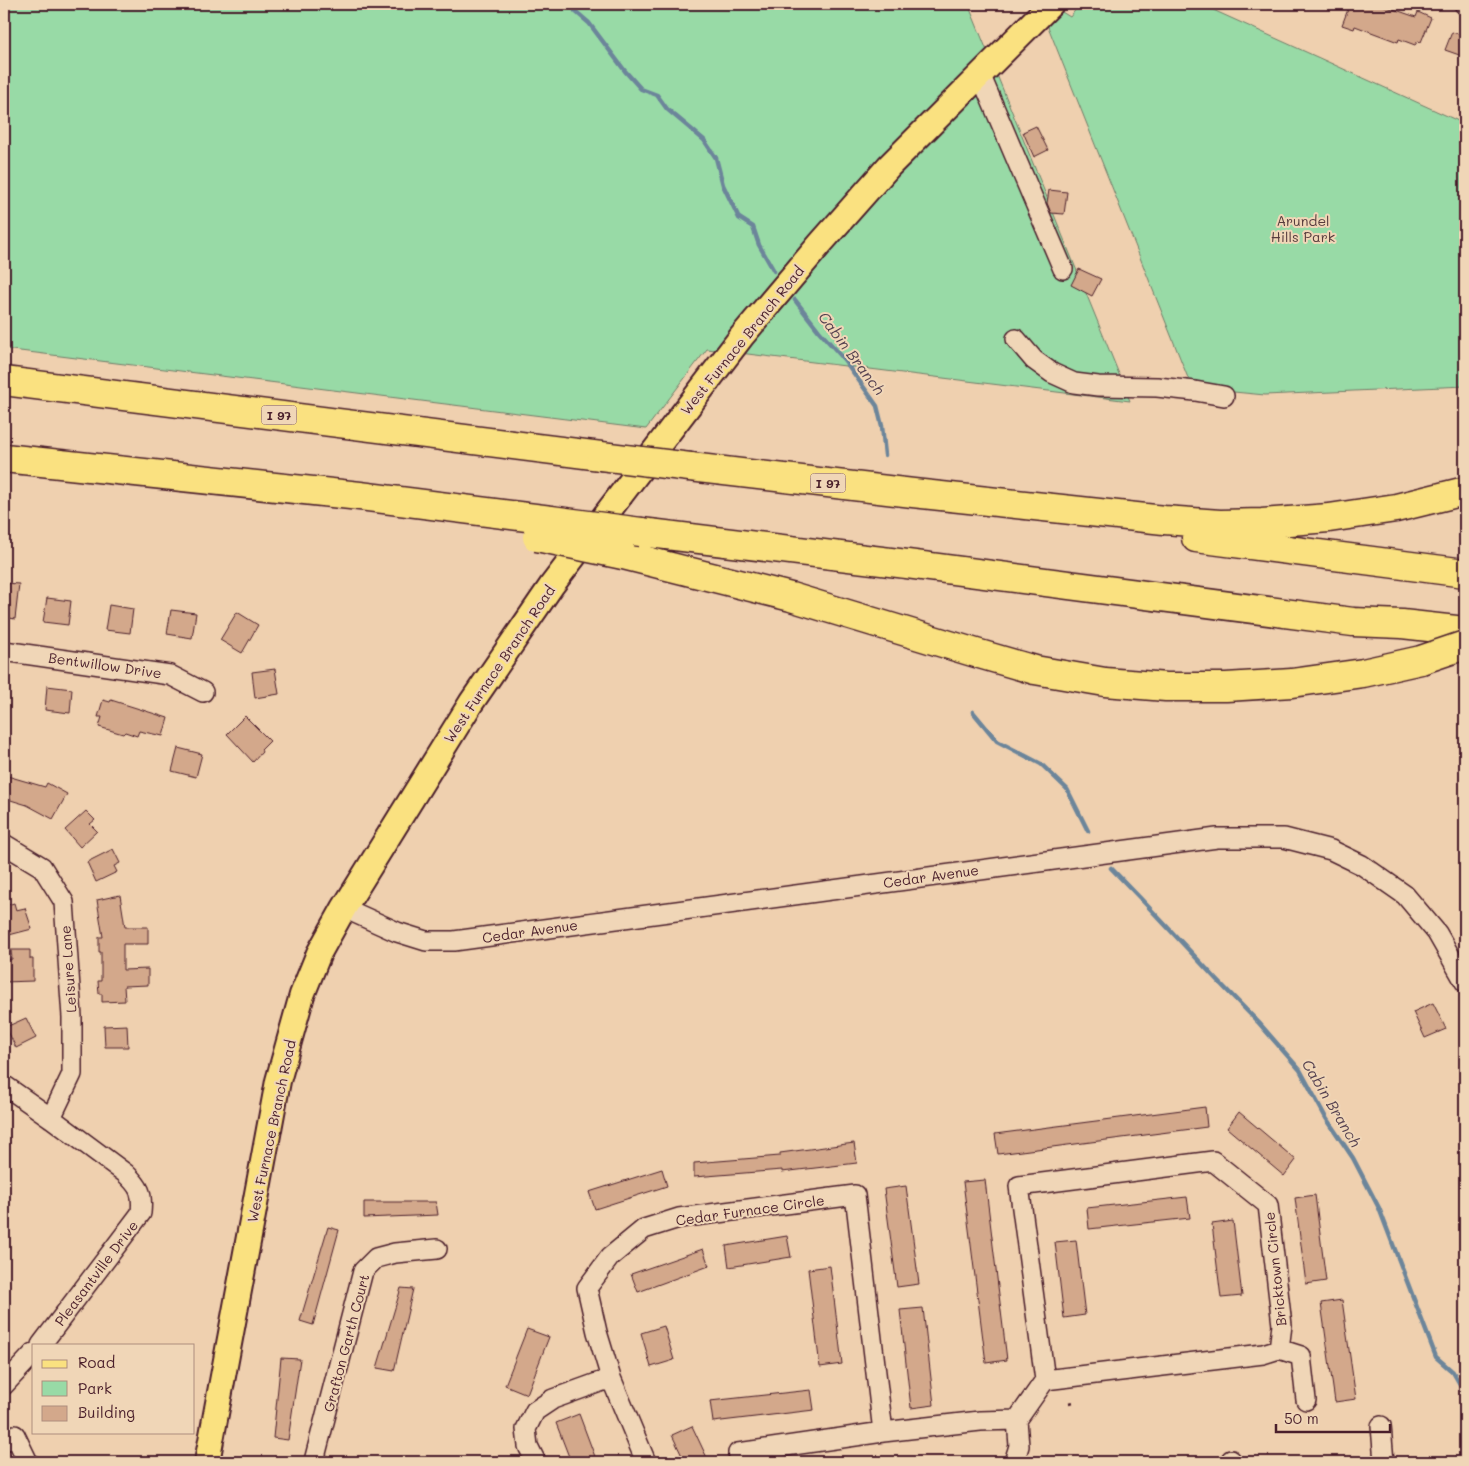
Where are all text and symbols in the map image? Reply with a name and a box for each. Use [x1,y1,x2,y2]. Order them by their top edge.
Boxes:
park label: Arundel Hills Park [1271,211,1335,246]
street label: West Furnace Branch Road [676,261,808,418]
water label: Cabin Branch [814,307,890,399]
road number: I 97 [262,406,296,424]
road number: I 97 [810,473,846,492]
street label: West Furnace Branch Road [439,581,559,747]
street label: Bentwillow Drive [47,648,163,682]
street label: Cedar Avenue [882,860,980,892]
street label: Cedar Avenue [481,915,579,947]
street label: Leisure Lane [55,925,81,1013]
street label: West Furnace Branch Road [242,1038,300,1224]
water label: Cabin Branch [1298,1055,1366,1151]
street label: Cedar Furnace Circle [674,1190,826,1230]
street label: Bricktown Circle [1260,1211,1290,1327]
street label: Pleasantville Drive [50,1216,142,1330]
street label: Grafton Garth Court [318,1272,374,1414]
legend [32,1344,195,1434]
text: Road [78,1352,115,1372]
text: Park [78,1378,112,1398]
scale bar [1276,1401,1390,1433]
text: Building [78,1402,135,1422]
text: 50 m [1284,1408,1319,1428]

